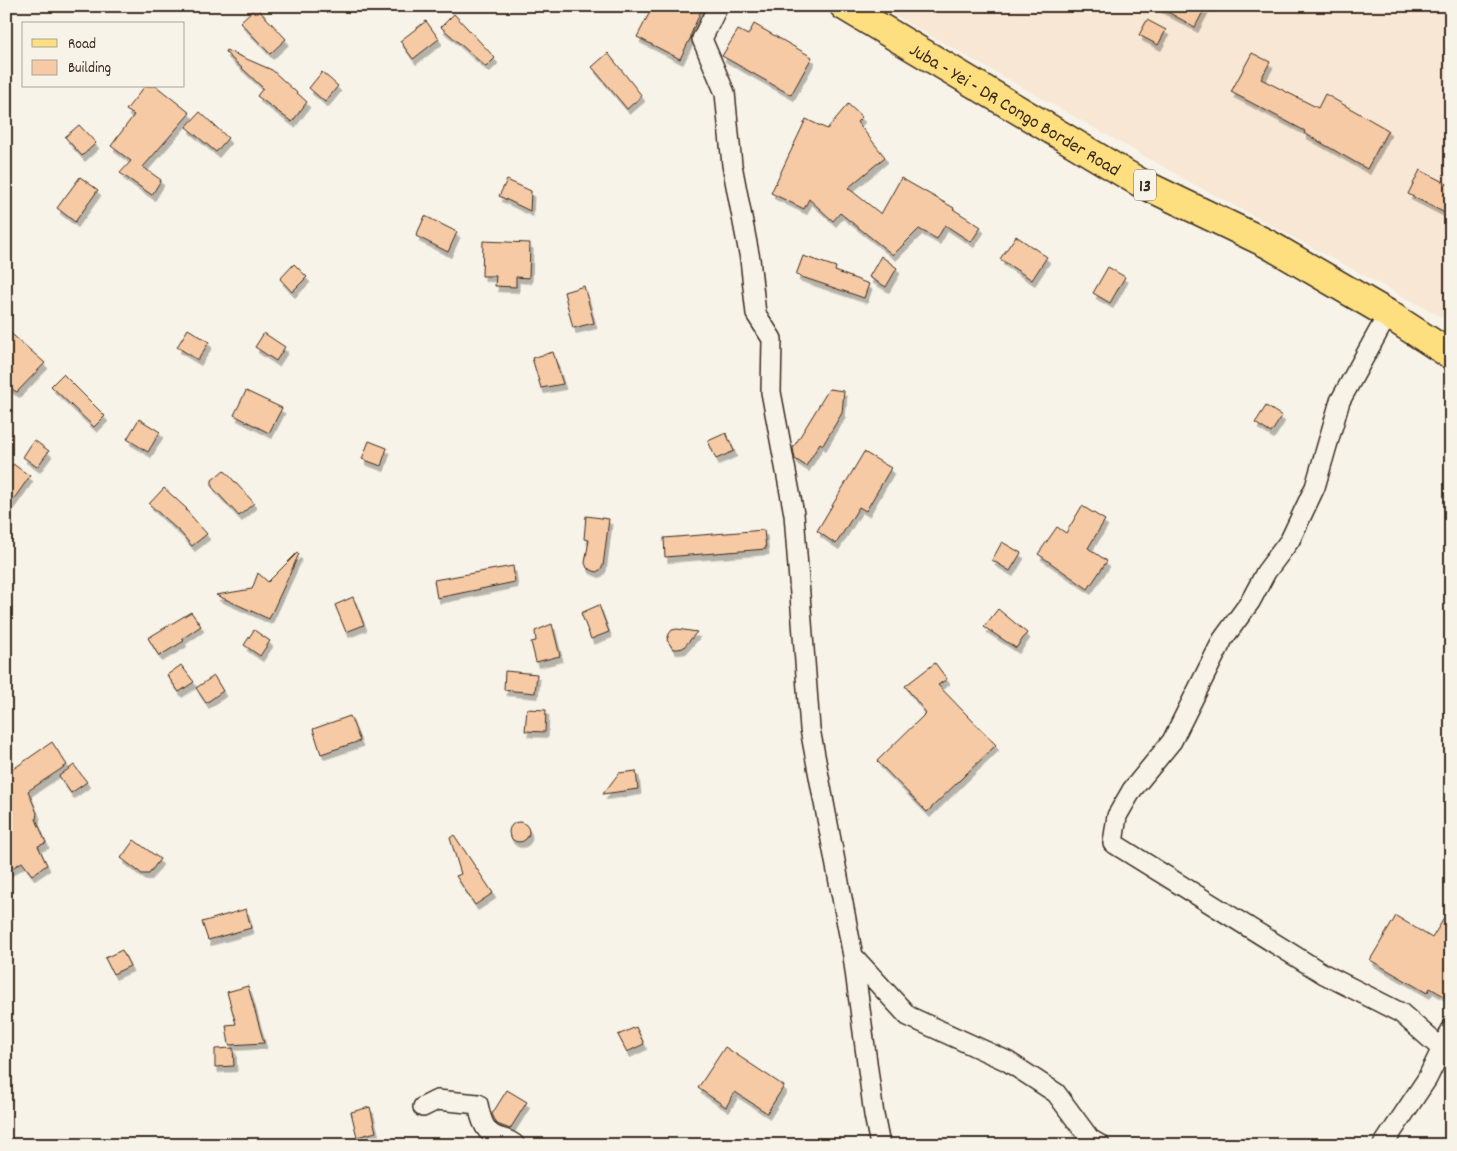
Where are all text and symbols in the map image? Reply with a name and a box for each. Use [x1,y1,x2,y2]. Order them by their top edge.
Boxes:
legend [22,22,185,88]
text: Road [68,34,96,56]
street label: Juba - Yei - DR Congo Border Road [903,38,1125,185]
text: Building [68,58,111,80]
road number: 13 [1134,170,1156,200]

